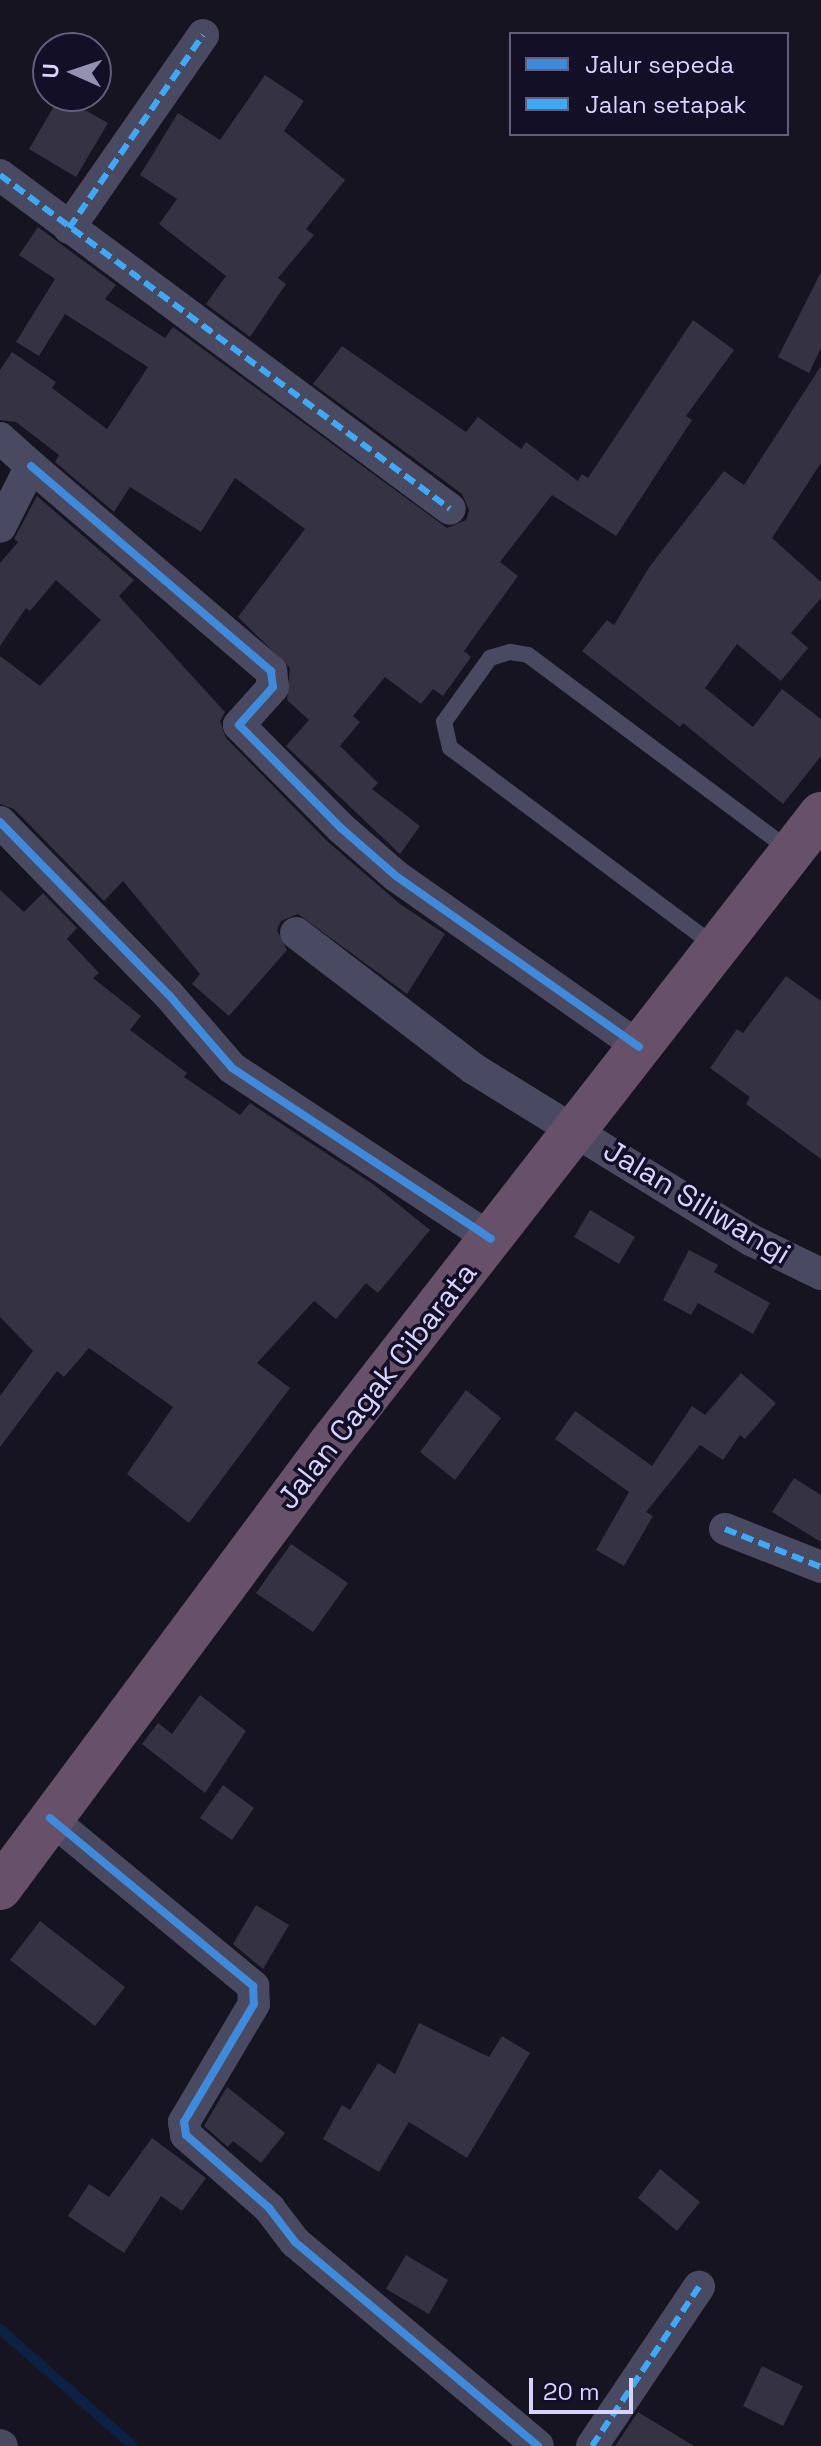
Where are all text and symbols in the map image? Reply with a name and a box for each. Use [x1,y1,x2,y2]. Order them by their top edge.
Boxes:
north arrow [32,32,112,112]
legend [509,32,789,136]
text: Jalur sepeda [585,49,734,80]
text: U [36,63,64,79]
text: Jalan setapak [585,89,746,120]
street label: Jalan Siliwangi [597,1132,797,1272]
street label: Jalan Cagak Cibarata [270,1256,484,1516]
scale bar [533,2362,637,2412]
text: 20 m [543,2376,600,2407]

